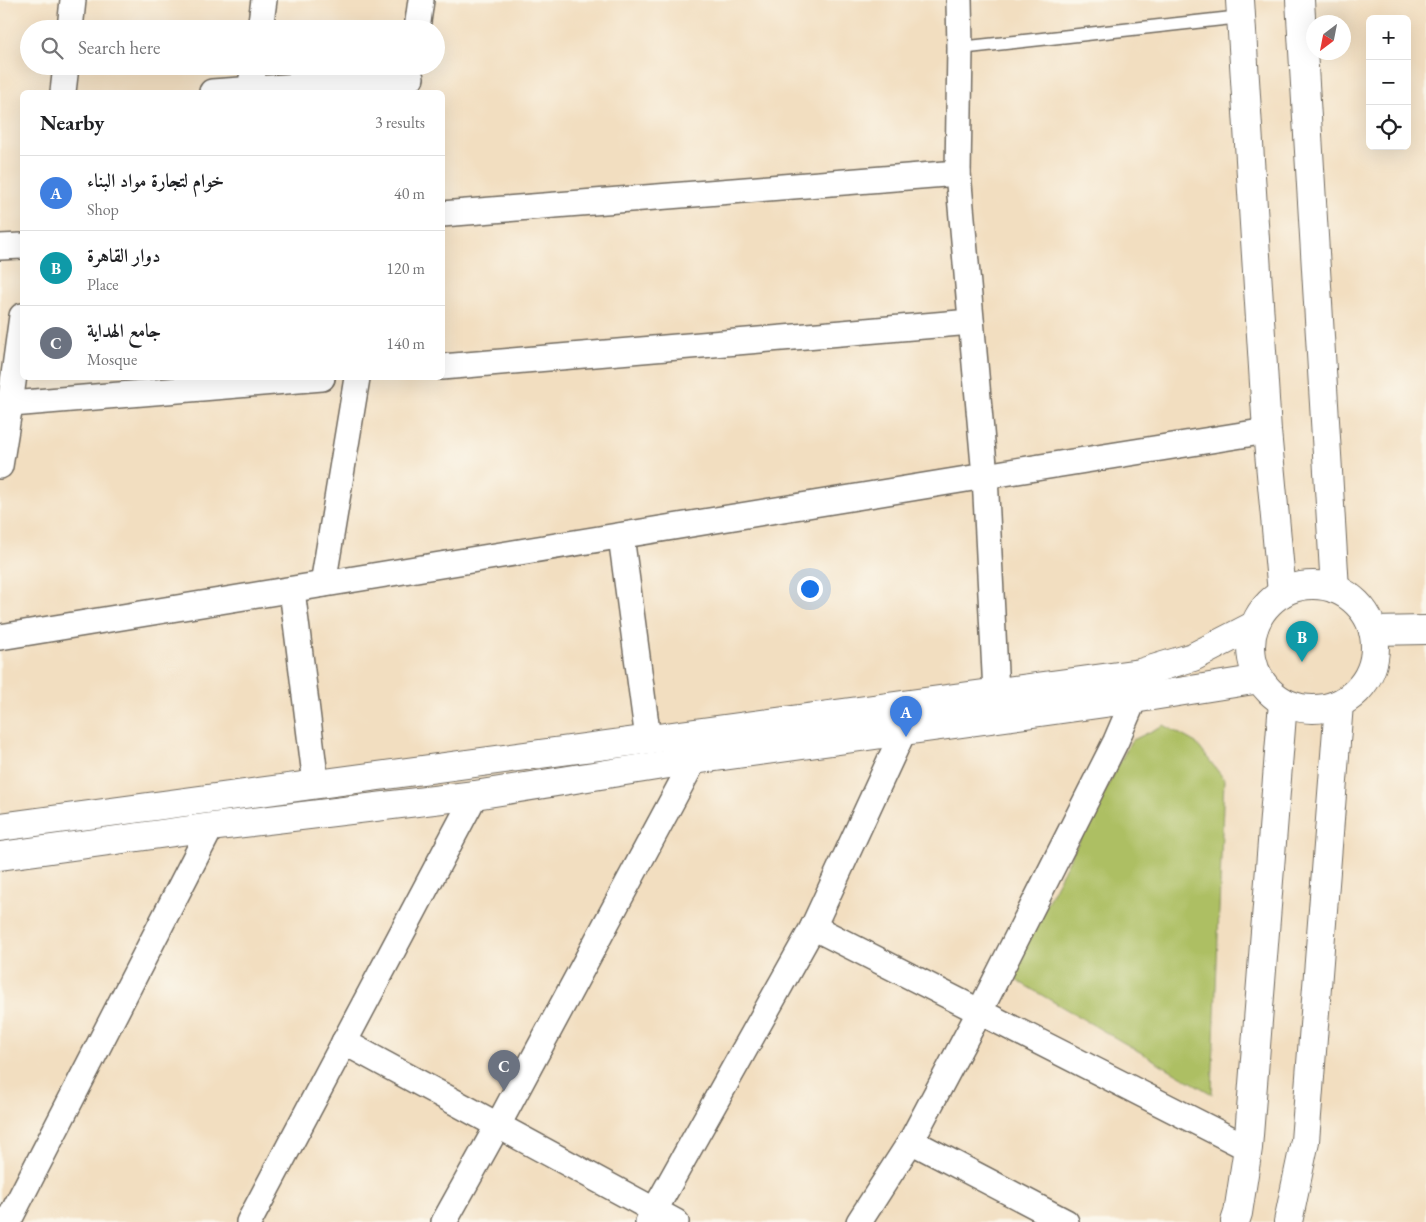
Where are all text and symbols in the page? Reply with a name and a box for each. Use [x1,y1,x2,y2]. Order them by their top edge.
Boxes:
north arrow [1306,15,1351,60]
map controls [1366,15,1411,150]
button: + [1366,15,1411,60]
search box [20,20,445,75]
icon: search [38,34,66,62]
text: Search here [78,35,160,60]
button: − [1366,60,1411,105]
button: locate [1366,105,1411,150]
text: Nearby [40,109,104,136]
text: 3 results [375,112,425,133]
text: خوام لتجارة مواد البناء [87,168,224,193]
text: A [50,183,62,204]
text: 40 m [394,183,425,204]
text: Shop [87,199,119,220]
text: دوار القاهرة [87,243,160,268]
text: B [51,258,61,279]
text: 120 m [386,258,425,279]
text: Place [87,274,119,295]
text: جامع الهداية [87,318,161,343]
text: C [50,333,62,354]
text: 140 m [386,333,425,354]
text: Mosque [87,349,137,370]
your location [797,576,823,602]
pin: B [1286,621,1318,662]
pin: A [890,696,922,737]
pin: C [488,1050,520,1091]

